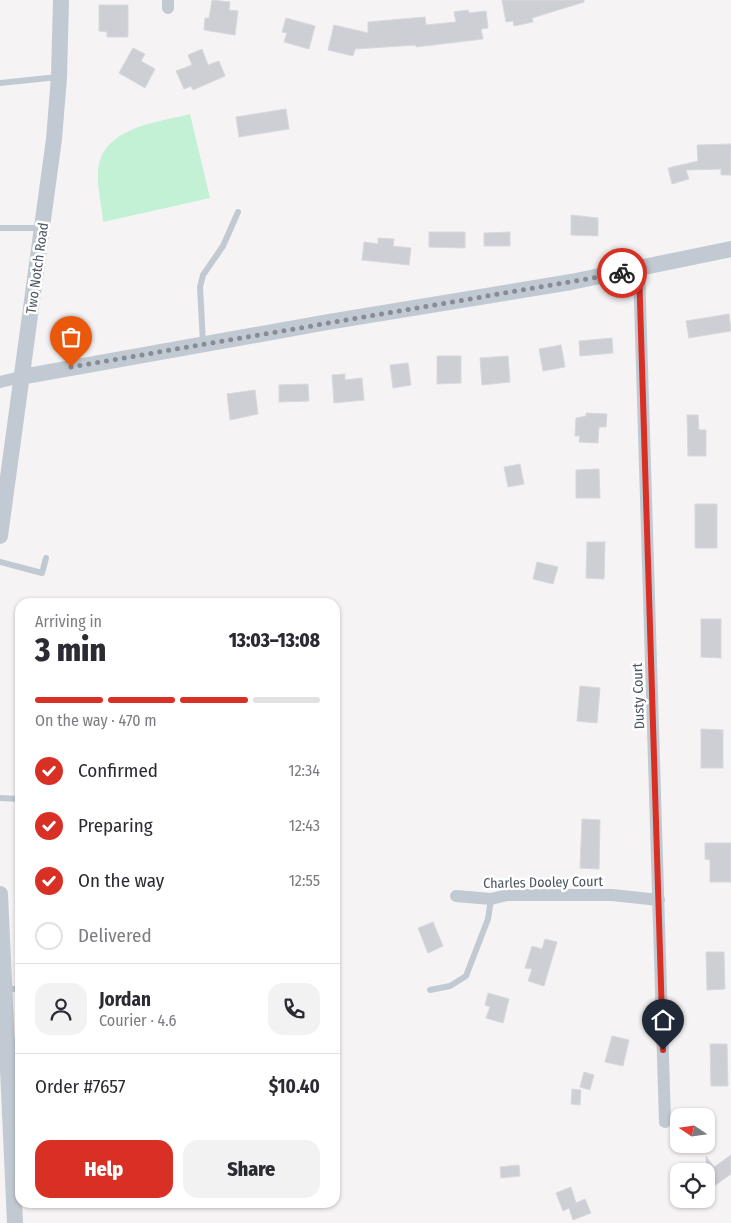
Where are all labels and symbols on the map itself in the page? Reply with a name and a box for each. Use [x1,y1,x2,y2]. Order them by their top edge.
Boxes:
street label: Two Notch Road [23,221,52,315]
courier [597,248,647,298]
pin [50,316,92,367]
street label: Dusty Court [629,662,648,730]
street label: Charles Dooley Court [483,873,603,892]
pin [642,999,684,1050]
north arrow [670,1108,715,1152]

